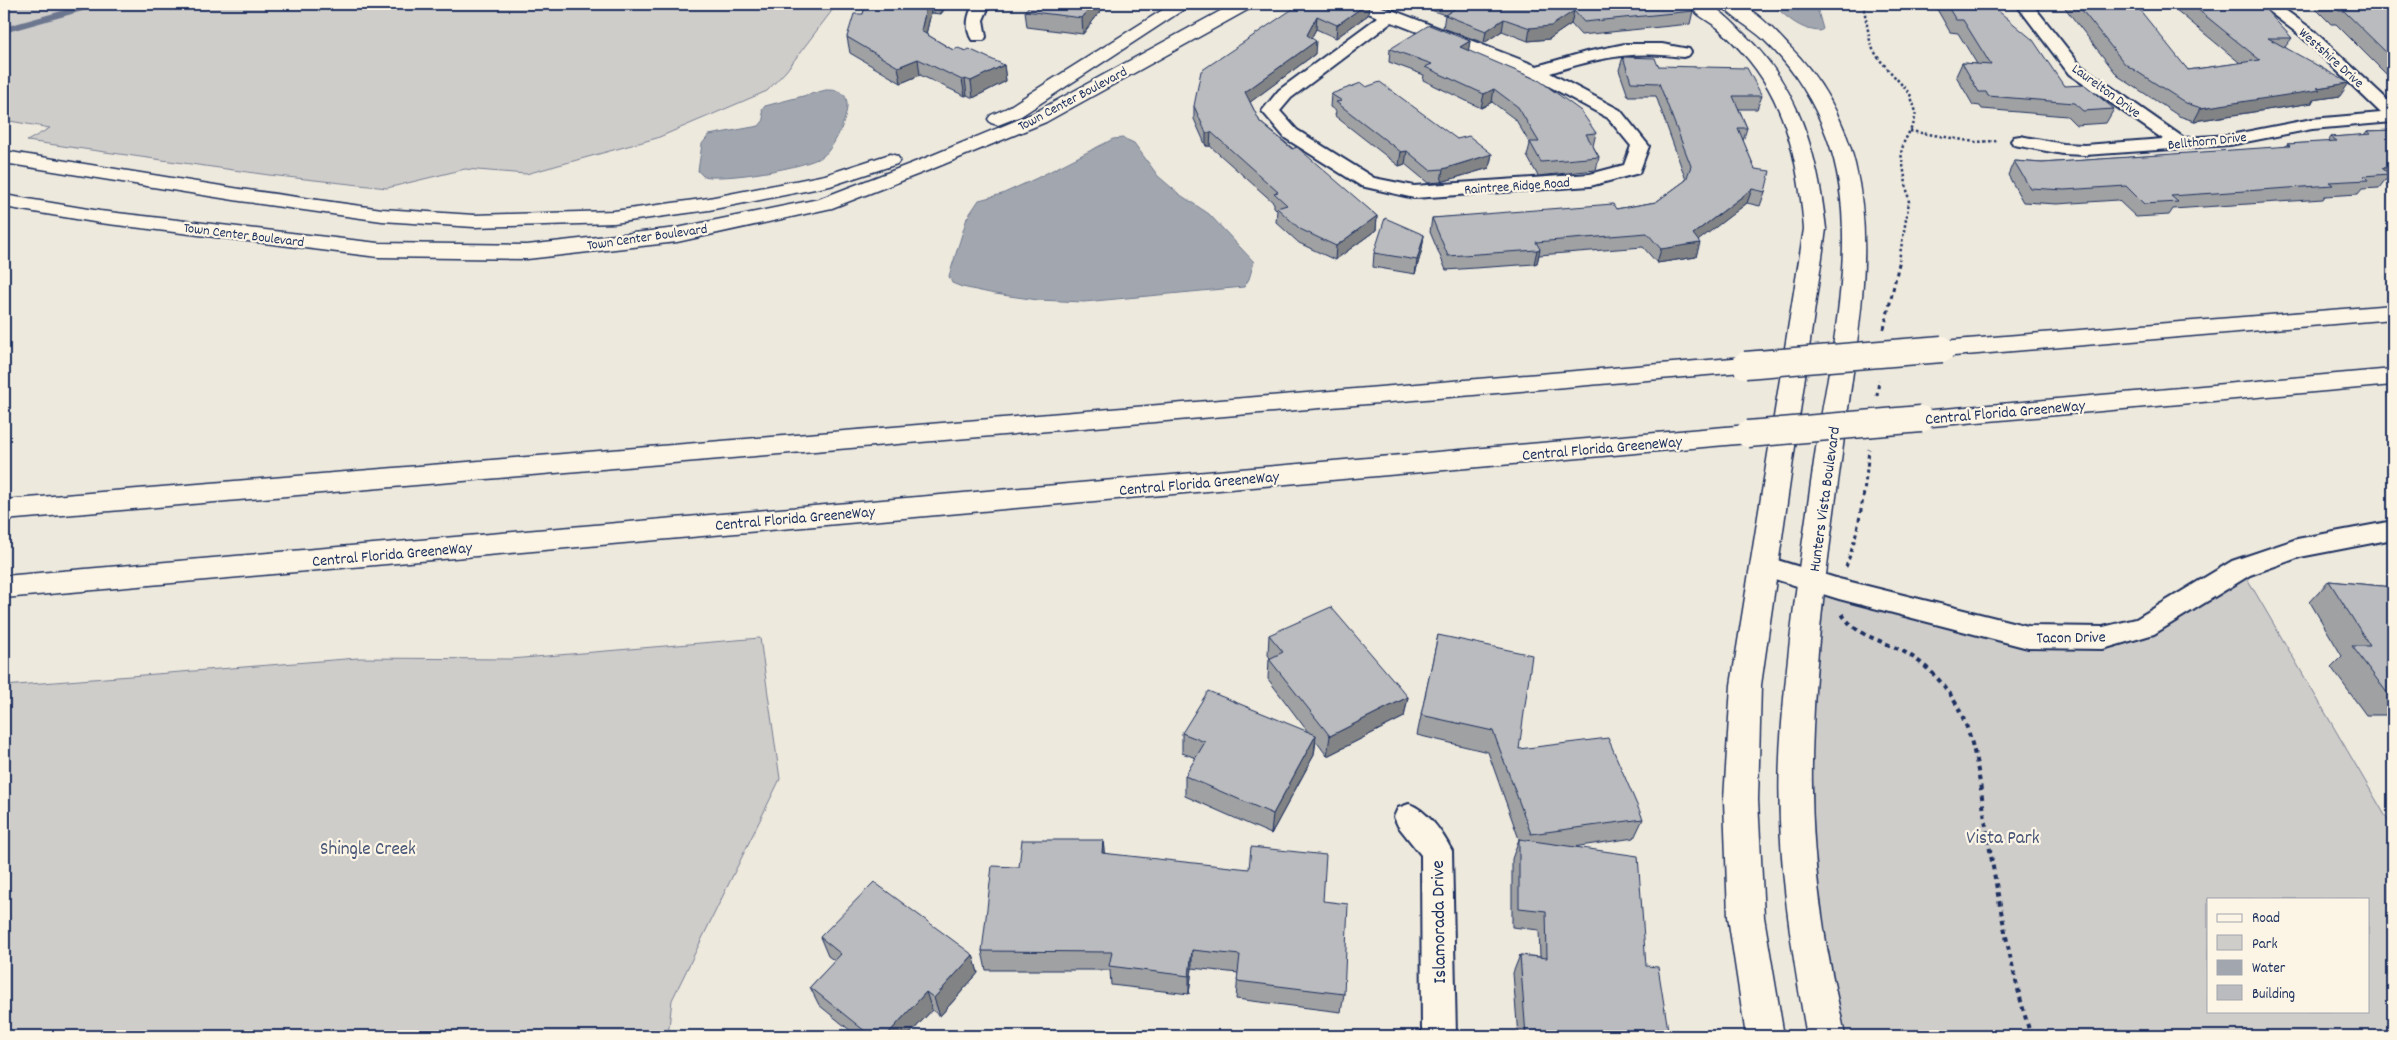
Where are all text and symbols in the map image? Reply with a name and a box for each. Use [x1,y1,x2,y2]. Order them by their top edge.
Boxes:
street label: Westshire Drive [2294,24,2368,93]
street label: Laurelton Drive [2067,60,2144,124]
street label: Town Center Boulevard [1015,63,1131,137]
street label: Bellthorn Drive [2167,128,2248,156]
street label: Raintree Ridge Road [1464,173,1571,201]
street label: Town Center Boulevard [182,219,305,253]
street label: Town Center Boulevard [586,220,709,256]
street label: Central Florida GreeneWay [1924,395,2087,432]
street label: Hunters Vista Boulevard [1804,425,1847,573]
street label: Central Florida GreeneWay [1521,431,1684,468]
street label: Central Florida GreeneWay [1118,466,1281,503]
street label: Central Florida GreeneWay [714,501,877,538]
street label: Central Florida GreeneWay [311,537,474,574]
street label: Tacon Drive [2036,626,2106,651]
park label: Vista Park [1966,826,2040,853]
park label: Shingle Creek [320,837,416,864]
street label: Islamorada Drive [1426,860,1455,984]
legend [2207,898,2370,1012]
text: Road [2252,908,2280,930]
text: Park [2252,934,2278,956]
text: Water [2252,958,2286,980]
text: Building [2252,984,2295,1006]

